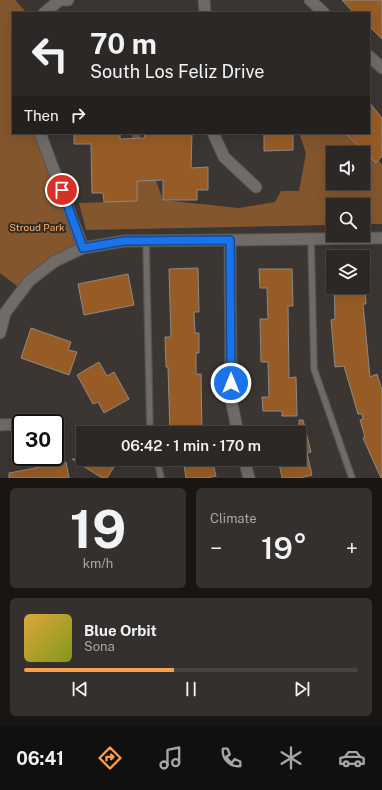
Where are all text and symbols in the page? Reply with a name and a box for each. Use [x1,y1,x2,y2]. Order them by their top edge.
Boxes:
text: 70 m [90,27,157,60]
icon: left [24,28,76,80]
text: South Los Feliz Drive [90,61,265,82]
icon: right [67,104,89,126]
text: Then [24,107,59,124]
map controls [326,146,370,294]
button: sound [326,146,370,190]
pin [45,173,79,207]
icon: arrive [51,179,73,201]
button: search [326,198,370,242]
park label: Stroud Park [9,221,65,233]
button: layers [326,250,370,294]
position arrow [210,362,252,404]
speed limit sign: 30 [12,414,64,466]
text: 06:42 · 1 min · 170 m [121,437,261,454]
text: 19 [70,499,126,560]
text: Climate [210,511,257,526]
text: 19° [261,530,307,566]
text: − [210,535,222,561]
text: + [346,535,358,561]
text: km/h [83,556,113,571]
text: Blue Orbit [84,622,157,639]
text: Sona [84,639,115,654]
icon: previous [69,678,91,700]
icon: pause [180,678,202,700]
icon: next [291,678,313,700]
icon: directions [96,744,124,772]
icon: music [157,744,185,772]
icon: phone [217,744,245,772]
icon: climate [277,744,305,772]
icon: car [338,744,366,772]
text: 06:41 [16,748,64,769]

